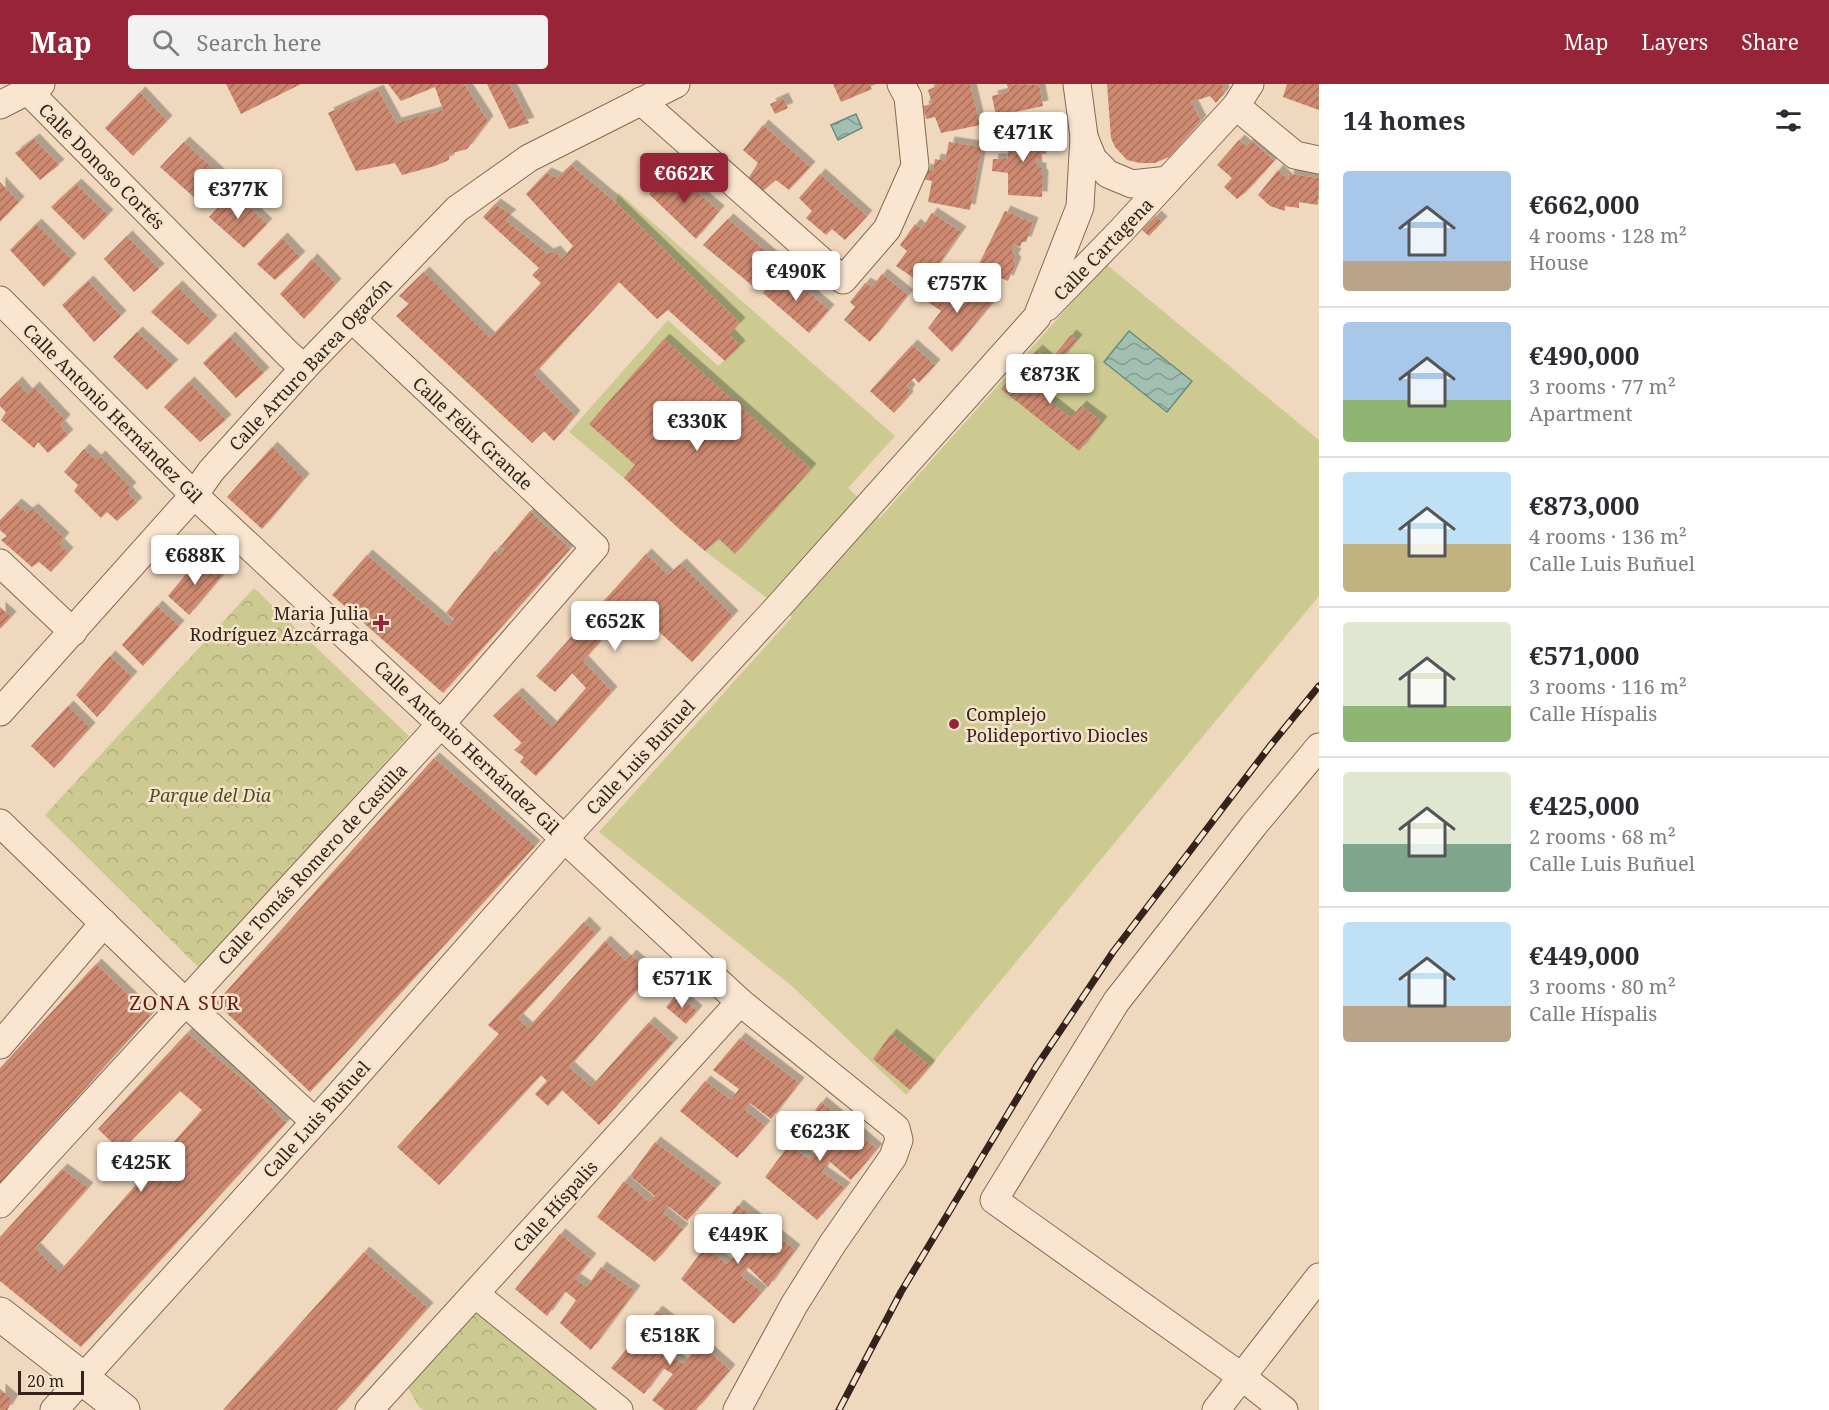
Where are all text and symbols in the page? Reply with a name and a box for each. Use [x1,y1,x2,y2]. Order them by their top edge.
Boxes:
search box [128,15,548,69]
text: Map [30,23,92,61]
icon: search [149,26,182,59]
text: Search here [197,27,321,57]
text: Map [1564,28,1608,56]
text: Layers [1641,28,1708,56]
text: Share [1741,28,1799,56]
street label: Calle Donoso Cortés [34,98,170,234]
text: 14 homes [1343,102,1465,138]
icon: filters [1772,104,1805,137]
pin: €471K [981,112,1065,163]
text: €471K [993,118,1053,145]
pin: €662K [642,153,726,204]
text: €662K [654,159,714,186]
pin: €377K [196,169,280,220]
text: €377K [208,175,268,202]
text: €662,000 [1529,186,1639,222]
street label: Calle Cartagena [1048,193,1158,305]
icon: home [1391,195,1463,267]
text: 4 rooms · 128 m² [1529,222,1687,249]
text: House [1529,249,1589,276]
pin: €490K [754,251,838,302]
text: €490K [766,257,826,284]
pin: €757K [915,263,999,314]
text: €757K [927,269,987,296]
street label: Calle Arturo Barea Ogazón [223,272,397,456]
street label: Calle Antonio Hernández Gil [18,318,208,508]
text: €490,000 [1529,337,1639,373]
icon: home [1391,346,1463,418]
pin: €873K [1008,354,1092,405]
text: €873K [1020,360,1080,387]
street label: Calle Félix Grande [408,371,538,495]
text: 3 rooms · 77 m² [1529,373,1676,400]
text: Apartment [1529,400,1633,427]
pin: €330K [655,401,739,452]
text: €330K [667,407,727,434]
text: €873,000 [1529,487,1639,523]
icon: home [1391,496,1463,568]
text: 4 rooms · 136 m² [1529,523,1687,550]
pin: €688K [153,535,237,586]
text: €688K [165,541,225,568]
text: Calle Luis Buñuel [1529,550,1695,577]
place label: Maria Julia Rodríguez Azcárraga [189,601,369,646]
pin: €652K [573,601,657,652]
text: €652K [585,607,645,634]
marker: Maria Julia Rodríguez Azcárraga [374,616,388,630]
text: €571,000 [1529,637,1639,673]
icon: home [1391,646,1463,718]
street label: Calle Antonio Hernández Gil [369,655,565,839]
text: 3 rooms · 116 m² [1529,673,1687,700]
street label: Calle Luis Buñuel [580,694,700,820]
text: Calle Híspalis [1529,700,1657,727]
place label: Complejo Polideportivo Diocles [966,702,1148,747]
marker: Complejo Polideportivo Diocles [947,717,961,731]
street label: Calle Tomás Romero de Castilla [212,758,412,970]
park label: Parque del Dia [148,783,272,807]
text: €425,000 [1529,787,1639,823]
icon: home [1391,796,1463,868]
text: 2 rooms · 68 m² [1529,823,1676,850]
text: Calle Luis Buñuel [1529,850,1695,877]
text: €449,000 [1529,937,1639,973]
icon: home [1391,946,1463,1018]
pin: €571K [640,958,724,1009]
text: €571K [652,964,712,991]
text: 3 rooms · 80 m² [1529,973,1676,1000]
district label: ZONA SUR [129,989,241,1016]
text: Calle Híspalis [1529,1000,1657,1027]
street label: Calle Luis Buñuel [257,1055,375,1183]
pin: €623K [778,1111,862,1162]
text: €623K [790,1117,850,1144]
pin: €425K [99,1142,183,1193]
text: €425K [111,1148,171,1175]
street label: Calle Híspalis [507,1155,603,1257]
pin: €449K [696,1214,780,1265]
text: €449K [708,1220,768,1247]
pin: €518K [628,1315,712,1366]
text: €518K [640,1321,700,1348]
scale bar [18,1368,84,1396]
text: 20 m [27,1370,64,1392]

